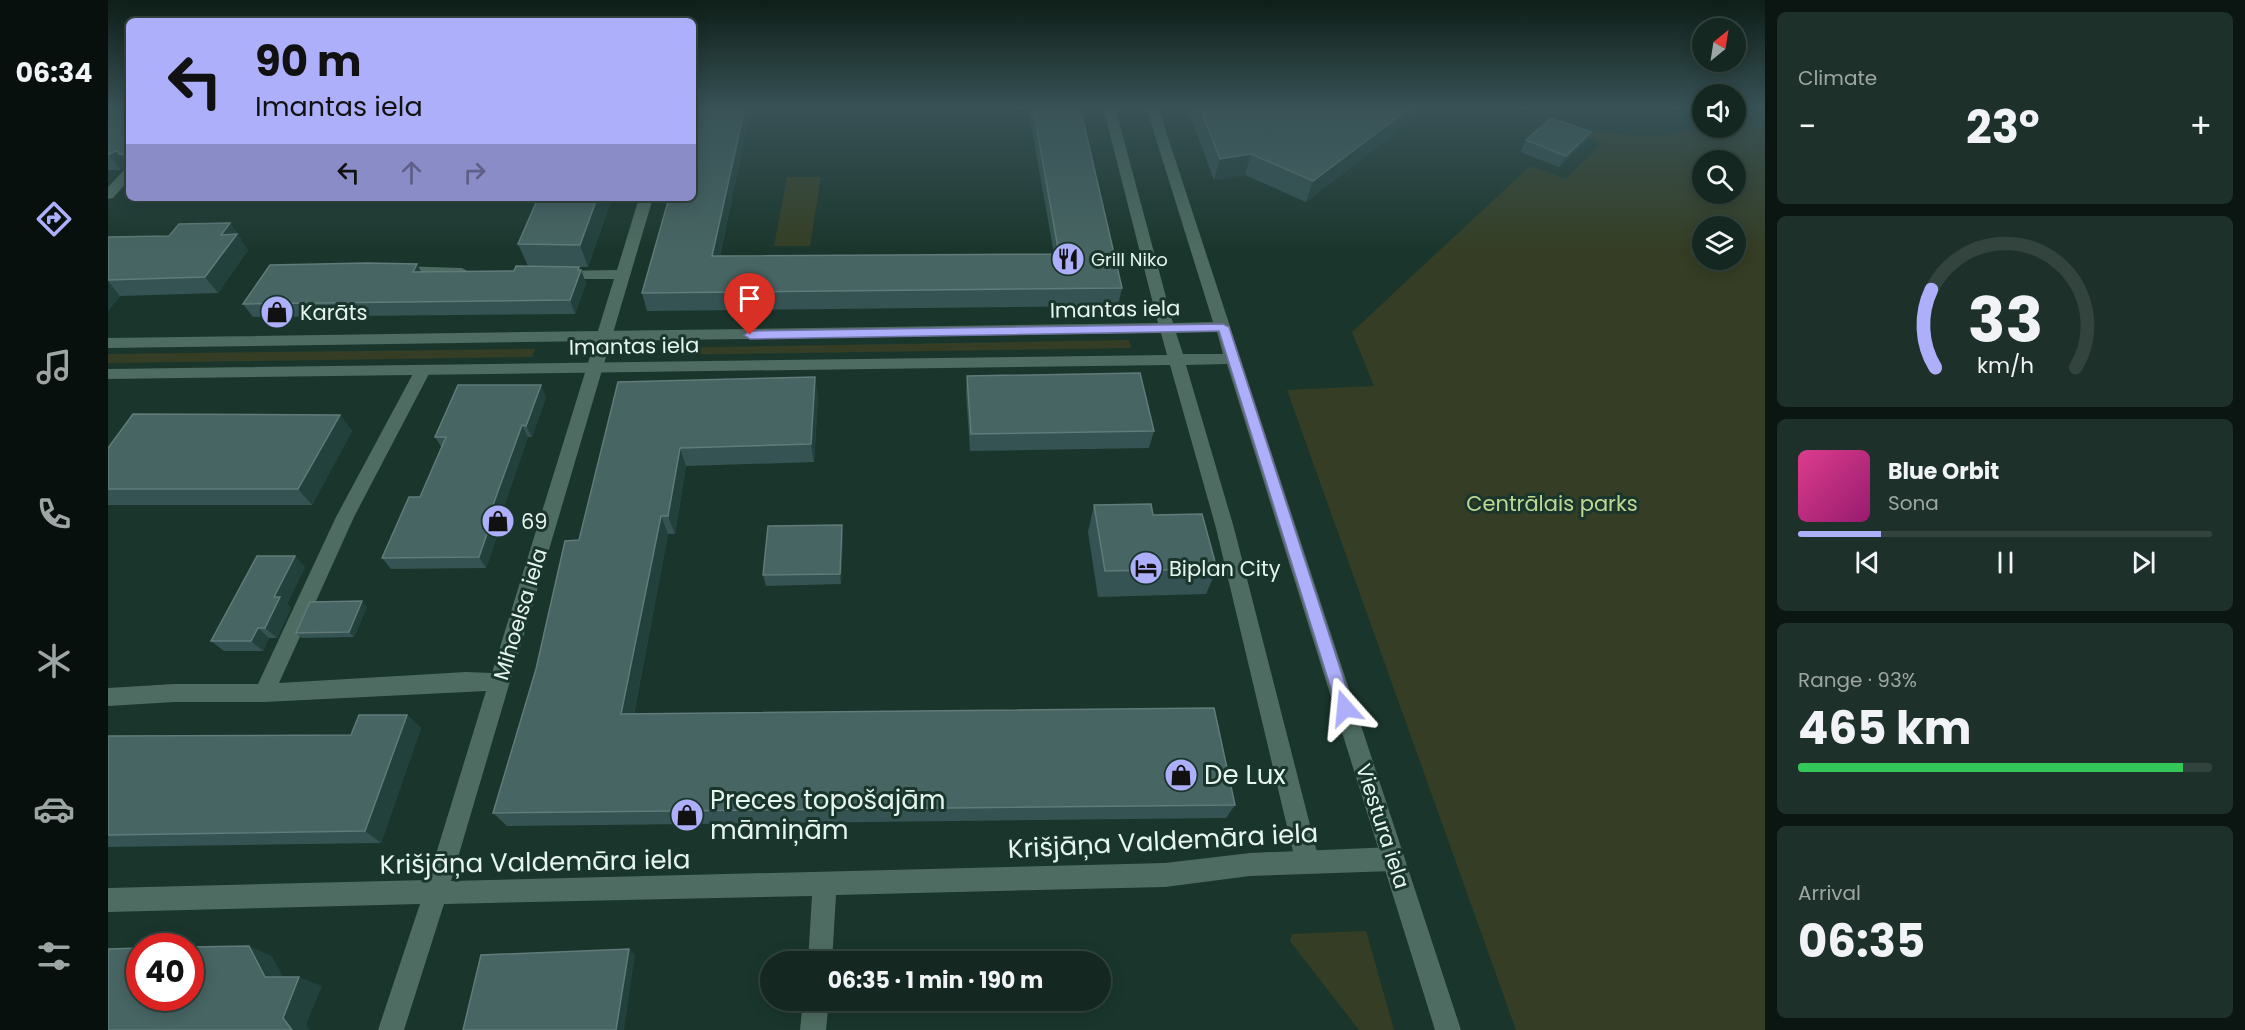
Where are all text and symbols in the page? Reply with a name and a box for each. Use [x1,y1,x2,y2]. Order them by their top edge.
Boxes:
north arrow [1692,18,1746,72]
map controls [1692,18,1746,270]
text: 90 m [255,32,362,91]
icon: left [156,42,234,120]
text: 06:34 [15,54,93,91]
text: Climate [1798,64,1877,92]
button: sound [1692,84,1746,138]
text: Imantas iela [255,88,423,125]
text: 23° [1966,96,2040,159]
text: − [1798,103,1816,150]
text: + [2189,103,2212,150]
button: search [1692,150,1746,204]
icon: left [332,156,365,189]
icon: ahead [395,156,428,189]
icon: right [458,156,491,189]
icon: directions [33,198,75,240]
button: layers [1692,216,1746,270]
restaurant icon: Grill Niko [1050,241,1086,277]
place label: Grill Niko [1091,247,1168,272]
pin [724,273,775,335]
text: 33 [1967,277,2043,365]
icon: arrive [733,282,766,315]
street label: Imantas iela [1050,293,1180,325]
shop icon: Karāts [259,294,295,330]
place label: Karāts [300,298,367,327]
street label: Imantas iela [569,330,699,362]
icon: music [33,346,75,388]
text: km/h [1976,351,2034,382]
text: Blue Orbit [1888,456,1999,487]
park label: Centrālais parks [1466,489,1638,518]
text: Sona [1888,489,1939,517]
icon: phone [33,493,75,535]
shop icon: 69 [480,503,516,539]
place label: 69 [521,507,548,536]
street label: Mihoelsa iela [486,544,554,684]
icon: previous [1851,546,1884,579]
icon: pause [1989,546,2022,579]
icon: next [2127,546,2160,579]
hotel icon: Biplan City [1128,550,1164,586]
place label: Biplan City [1169,554,1281,583]
icon: climate [33,640,75,682]
text: Range · 93% [1798,666,1917,694]
position arrow [1313,676,1377,740]
text: 465 km [1798,697,1971,760]
shop icon: De Lux [1163,757,1199,793]
place label: De Lux [1204,757,1286,793]
street label: Viestura iela [1349,760,1417,892]
place label: Preces topošajām māmiņām [710,782,946,848]
icon: car [33,788,75,830]
shop icon: Preces topošajām māmiņām [669,797,705,833]
street label: Krišjāņa Valdemāra iela [1007,815,1319,867]
street label: Krišjāņa Valdemāra iela [379,841,691,883]
text: Arrival [1798,879,1861,907]
text: 06:35 [1798,910,1925,973]
speed limit sign: 40 [126,933,204,1011]
icon: filters [33,935,75,977]
text: 06:35 · 1 min · 190 m [828,965,1043,996]

